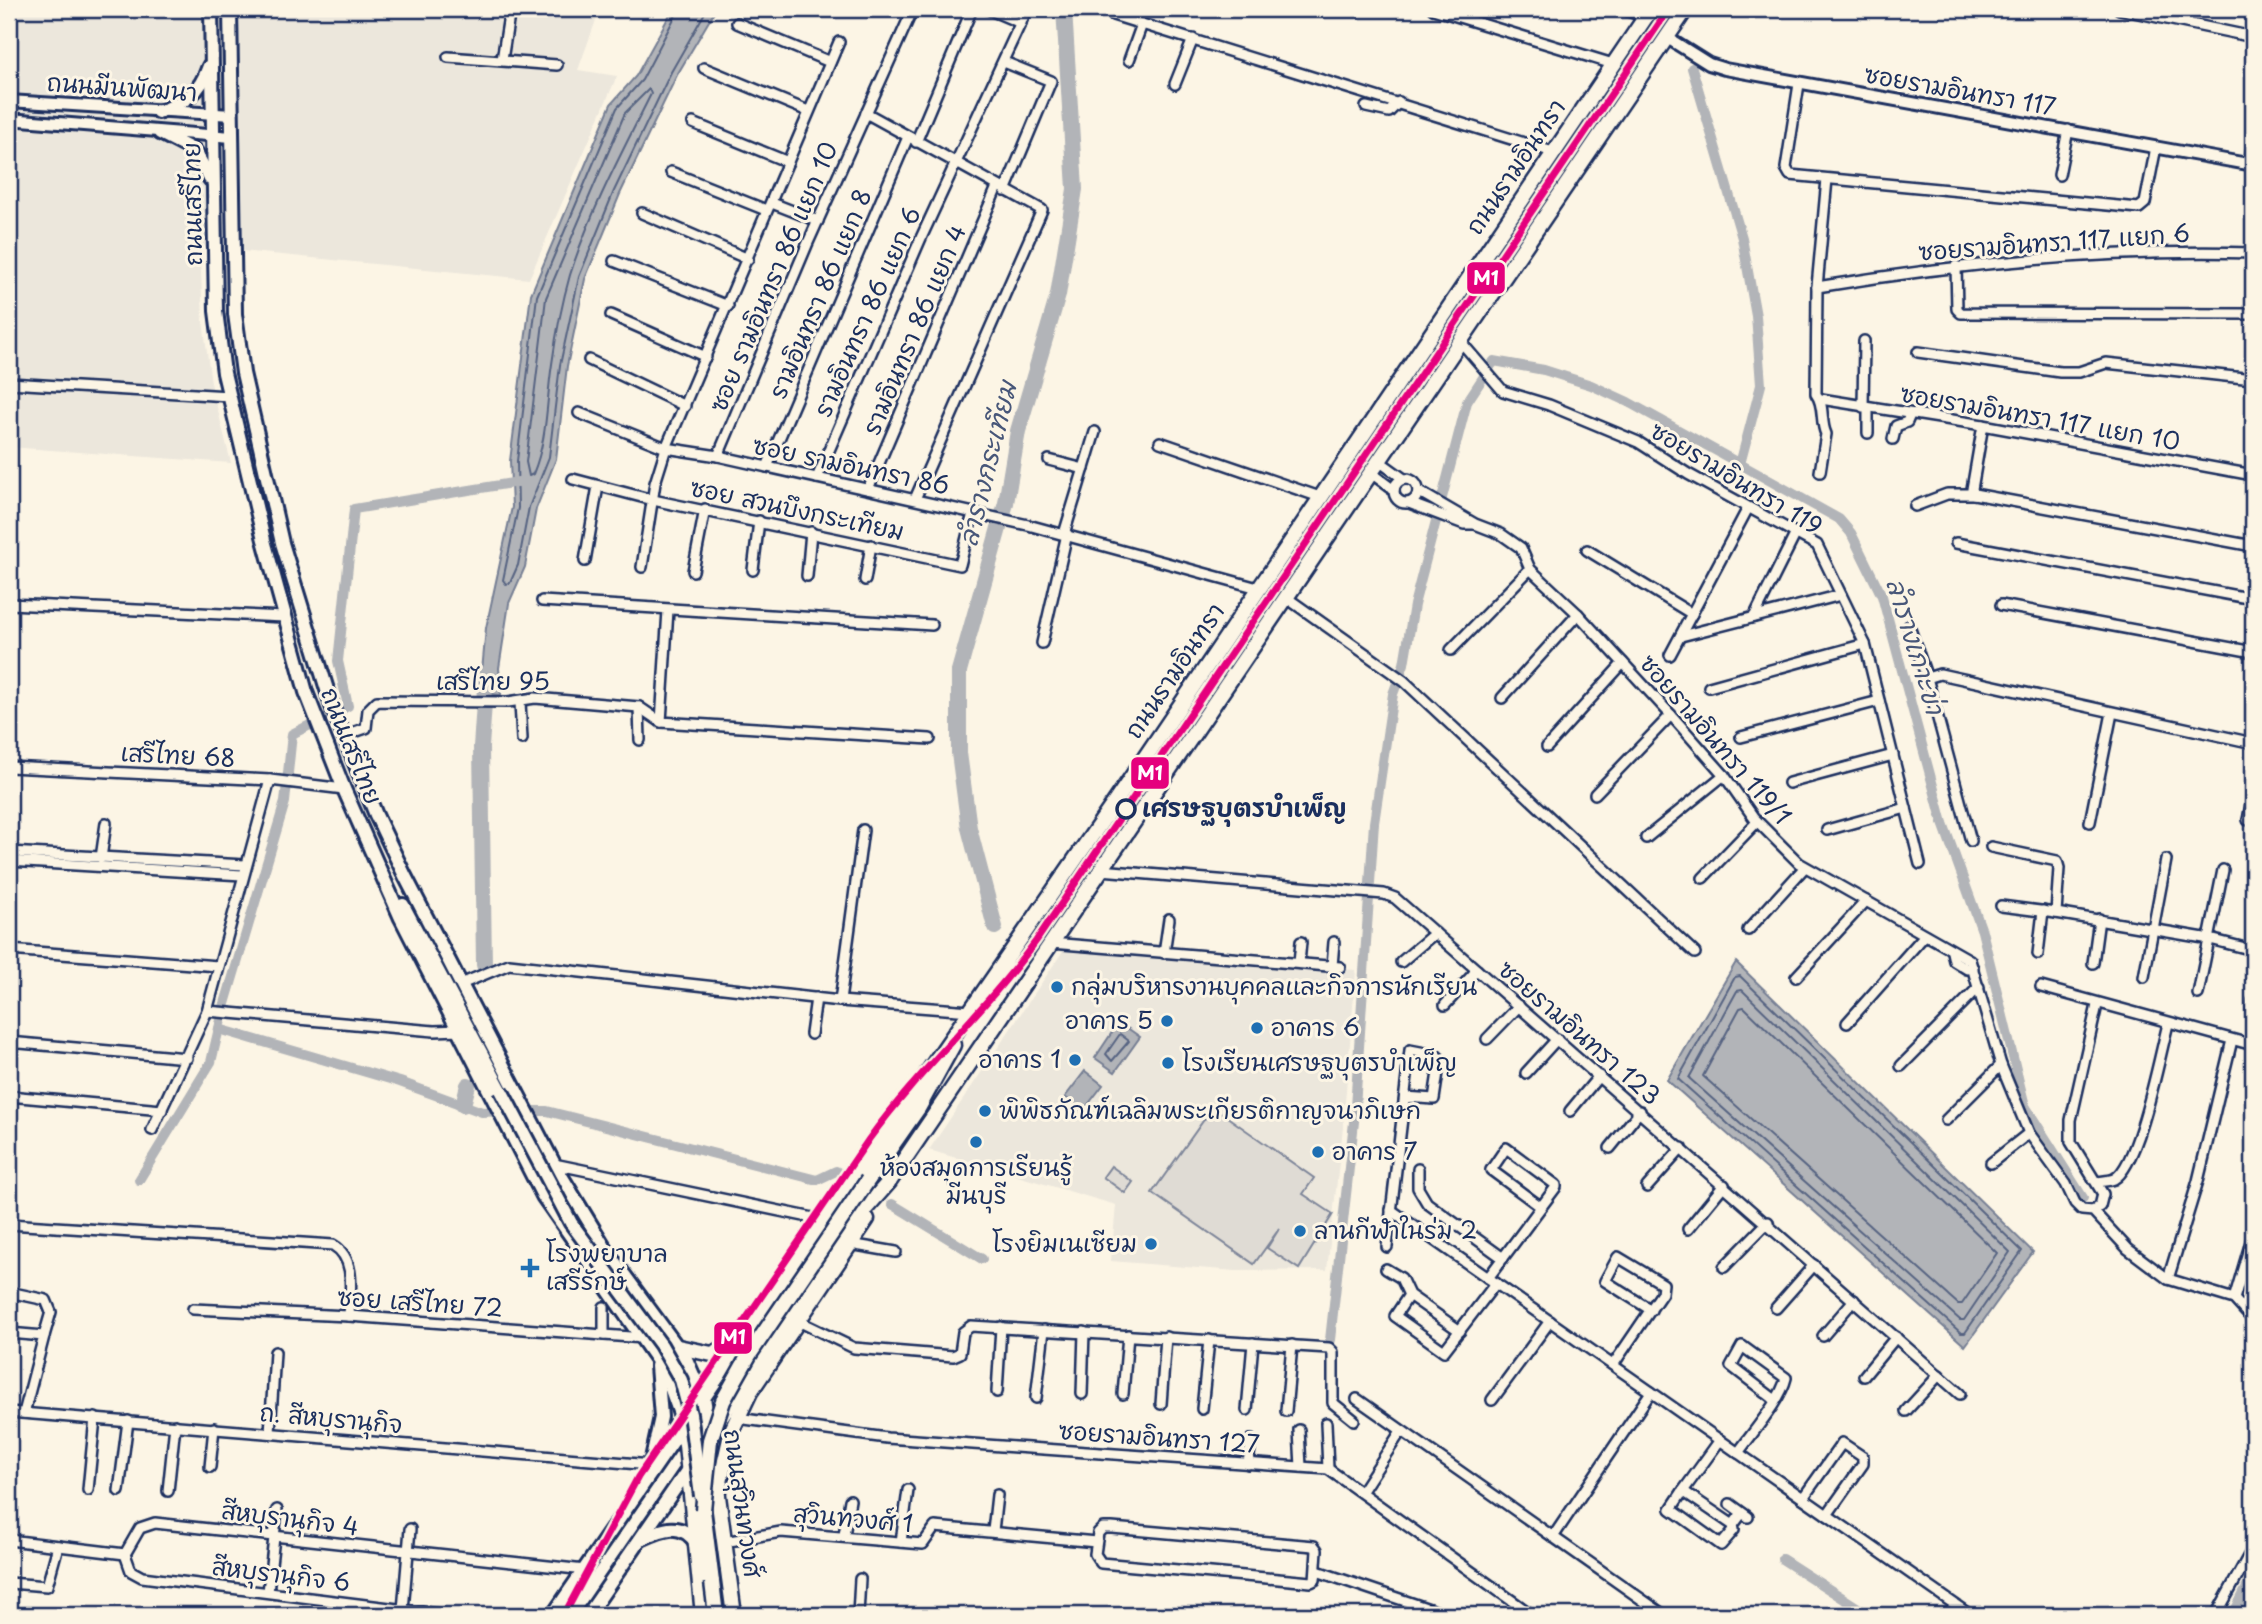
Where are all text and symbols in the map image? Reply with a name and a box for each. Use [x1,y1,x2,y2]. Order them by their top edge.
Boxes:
street label: ซอยรามอินทรา 117 [1862,54,2059,124]
street label: ถนนมีนพัฒนา [46,63,199,109]
street label: ถนนรามอินทรา [1456,91,1573,241]
street label: ซอย รามอินทรา 86 แยก 10 [699,136,845,417]
street label: ถนนเสรีไทย [172,142,210,266]
street label: รามอินทรา 86 แยก 8 [759,183,880,404]
street label: รามอินทรา 86 แยก 6 [804,200,929,422]
street label: ซอยรามอินทรา 117 แยก 6 [1917,214,2191,268]
street label: รามอินทรา 86 แยก 4 [853,218,974,440]
line badge: M1 [1466,261,1506,295]
text: M1 [1473,263,1499,291]
street label: ซอยรามอินทรา 117 แยก 10 [1898,374,2183,458]
water label: ลำรางกระเทียม [947,375,1026,550]
street label: ซอยรามอินทรา 119 [1644,412,1830,543]
street label: ซอย รามอินทรา 86 [750,426,953,502]
street label: ซอย สวนบึงกระเทียม [687,468,908,548]
water label: ลำรางเกาะข่า [1877,573,1956,720]
street label: ถนนรามอินทรา [1115,595,1232,745]
street label: ซอยรามอินทรา 119/1 [1632,645,1801,832]
street label: เสรีไทย 95 [436,662,550,698]
street label: ถนนเสรีไทย [313,681,393,809]
street label: เสรีไทย 68 [120,733,236,775]
line badge: M1 [1130,756,1170,790]
text: M1 [1137,758,1163,786]
place label: เศรษฐบุตรบำเพ็ญ [1142,789,1346,827]
marker: เศรษฐบุตรบำเพ็ญ [1116,799,1136,819]
street label: ซอยรามอินทรา 123 [1491,951,1669,1112]
place label: กลุ่มบริหารงานบุคคลและกิจการนักเรียน [1071,967,1477,1005]
marker: กลุ่มบริหารงานบุคคลและกิจการนักเรียน [1049,979,1065,995]
place label: อาคาร 5 [1065,1001,1153,1037]
place label: อาคาร 6 [1271,1008,1360,1044]
marker: อาคาร 5 [1159,1013,1175,1029]
marker: อาคาร 6 [1249,1020,1265,1036]
place label: อาคาร 1 [978,1040,1061,1076]
place label: โรงเรียนเศรษฐบุตรบำเพ็ญ [1182,1043,1457,1081]
marker: อาคาร 1 [1067,1052,1083,1068]
marker: โรงเรียนเศรษฐบุตรบำเพ็ญ [1160,1055,1176,1071]
place label: พิพิธภัณฑ์เฉลิมพระเกียรติกาญจนาภิเษก [999,1091,1421,1127]
marker: พิพิธภัณฑ์เฉลิมพระเกียรติกาญจนาภิเษก [977,1103,993,1119]
place label: อาคาร 7 [1332,1132,1418,1168]
marker: ห้องสมุดการเรียนรู้ มีนบุรี [968,1134,984,1150]
marker: อาคาร 7 [1310,1144,1326,1160]
place label: ห้องสมุดการเรียนรู้ มีนบุรี [880,1148,1072,1214]
place label: ลานกีฬาในร่ม 2 [1314,1211,1477,1247]
marker: ลานกีฬาในร่ม 2 [1292,1223,1308,1239]
place label: โรงยิมเนเซียม [992,1224,1137,1260]
place label: โรงพยาบาล เสรีรักษ์ [546,1234,668,1298]
marker: โรงยิมเนเซียม [1143,1236,1159,1252]
marker: โรงพยาบาล เสรีรักษ์ [520,1258,540,1278]
street label: ซอย เสรีไทย 72 [336,1277,504,1325]
line badge: M1 [713,1321,753,1355]
text: M1 [720,1322,746,1350]
street label: ถ. สีหบุรานุกิจ [258,1393,404,1443]
street label: ซอยรามอินทรา 127 [1057,1411,1261,1461]
street label: ถนนสุวินทวงศ์ [714,1427,772,1581]
street label: สีหบุรานุกิจ 4 [219,1491,361,1545]
street label: สุวินทวงศ์ 1 [792,1494,915,1542]
street label: สีหบุรานุกิจ 6 [210,1547,352,1601]

